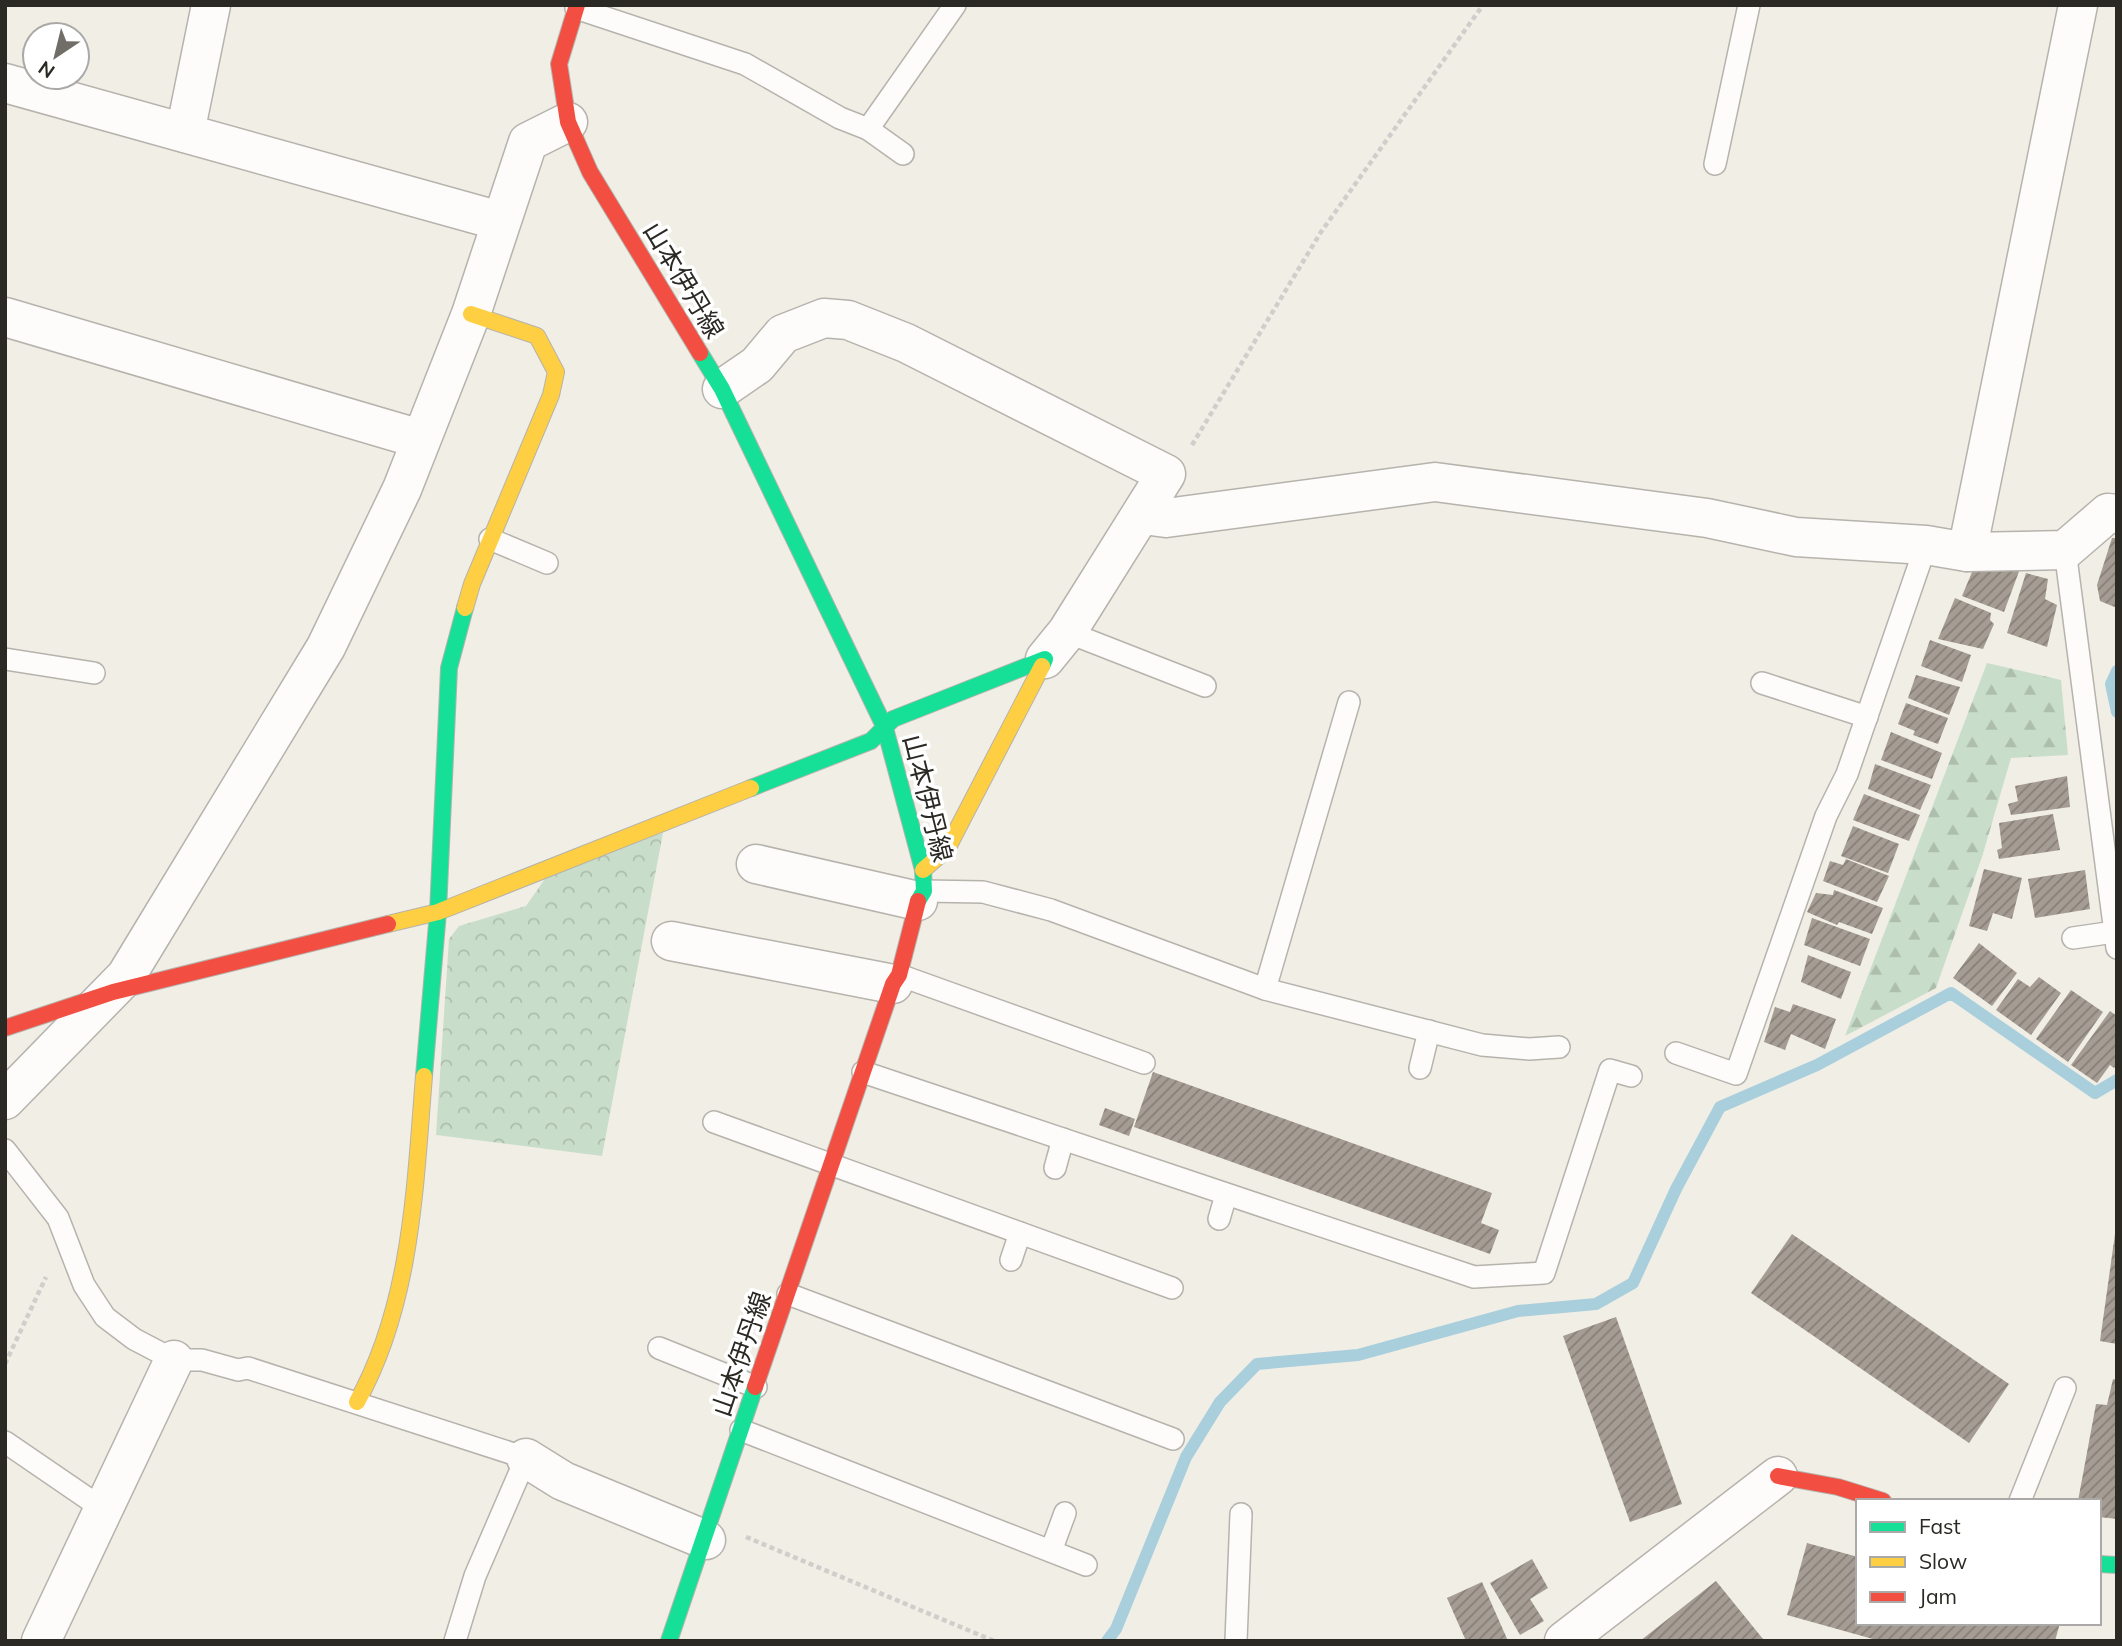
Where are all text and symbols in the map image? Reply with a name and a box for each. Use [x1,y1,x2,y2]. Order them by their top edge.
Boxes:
north arrow [21,21,91,91]
text: N [33,56,59,84]
street label: 山本伊丹線 [636,216,732,344]
street label: 山本伊丹線 [896,731,960,865]
street label: 山本伊丹線 [704,1287,778,1421]
legend [1856,1499,2101,1625]
text: Fast [1919,1513,1961,1539]
text: Slow [1919,1548,1967,1574]
text: Jam [1919,1583,1957,1609]

